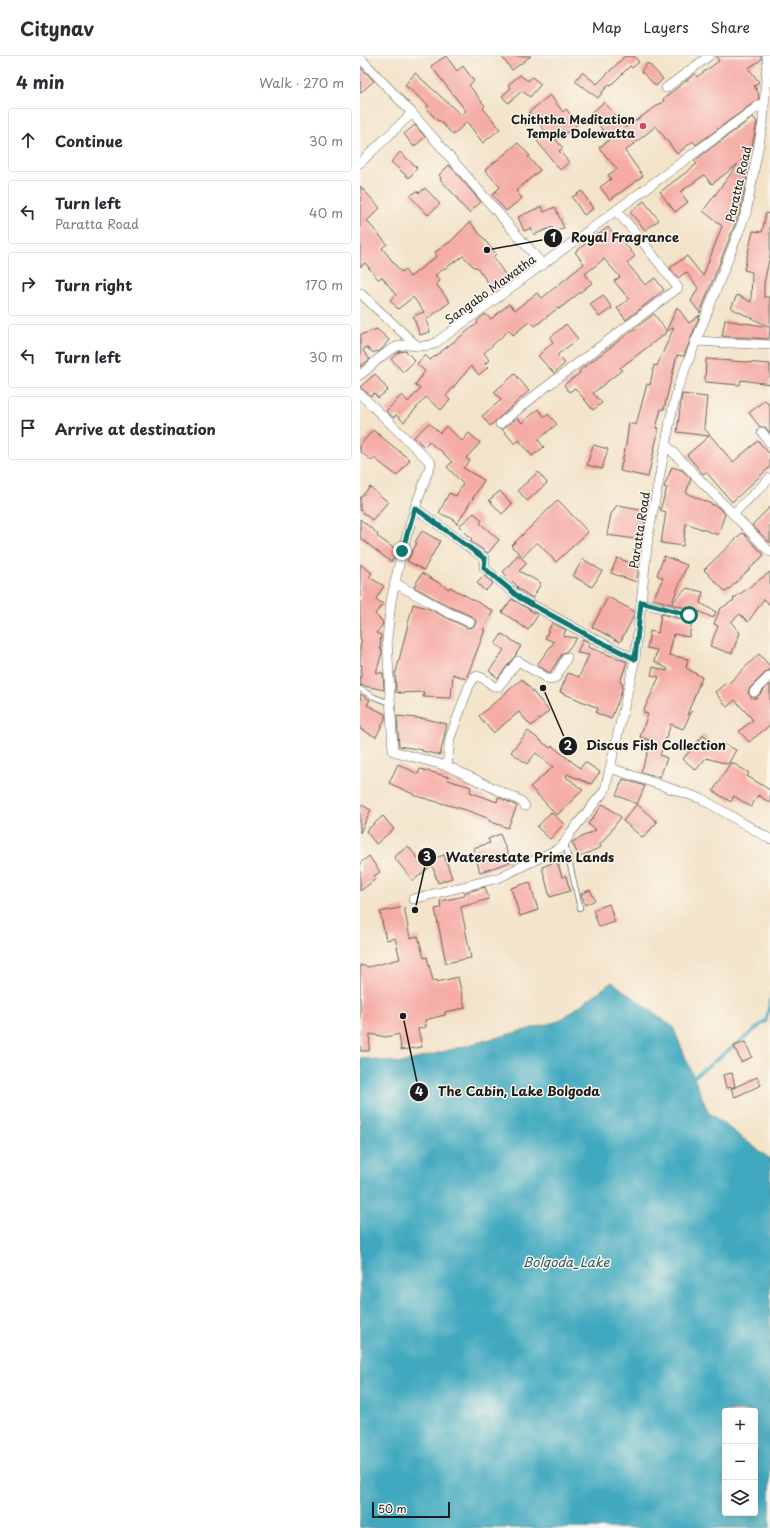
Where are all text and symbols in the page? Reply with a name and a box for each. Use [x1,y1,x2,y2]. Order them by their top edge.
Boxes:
text: Citynav [20,14,94,42]
text: Map [592,17,622,38]
text: Layers [644,17,689,38]
text: Share [711,17,750,38]
text: 4 min [16,69,64,95]
text: Walk · 270 m [259,73,344,92]
place label: Chiththa Meditation Temple Dolewatta [511,110,635,142]
marker: Chiththa Meditation Temple Dolewatta [638,121,648,131]
icon: ahead [17,129,39,151]
text: Continue [55,129,123,152]
text: 30 m [309,131,343,150]
street label: Paratta Road [721,144,755,224]
text: Turn left [55,191,121,214]
icon: left [17,201,39,223]
text: 40 m [309,203,343,222]
text: Paratta Road [55,214,139,233]
callout: Royal Fragrance [543,225,687,250]
text: Royal Fragrance [571,227,679,246]
text: 1 [550,228,556,246]
street label: Sangabo Mawatha [441,250,540,328]
icon: right [17,273,39,295]
text: Turn right [55,273,132,296]
text: 170 m [305,275,343,294]
icon: left [17,345,39,367]
text: Turn left [55,345,121,368]
text: 30 m [309,347,343,366]
icon: arrive [17,417,39,439]
text: Arrive at destination [55,417,216,440]
street label: Paratta Road [624,490,654,570]
route end [393,542,411,560]
route start [680,606,698,624]
callout: Discus Fish Collection [558,733,734,758]
text: Discus Fish Collection [586,735,726,754]
text: 2 [564,736,573,754]
callout: Waterestate Prime Lands [417,845,622,870]
text: 3 [423,847,431,865]
text: Waterestate Prime Lands [446,847,614,866]
callout: The Cabin, Lake Bolgoda [409,1079,608,1104]
text: The Cabin, Lake Bolgoda [438,1081,600,1100]
text: 4 [415,1082,423,1100]
water label: Bolgoda_Lake [523,1252,611,1271]
map controls [722,1408,758,1516]
button: + [722,1408,758,1444]
button: − [722,1444,758,1480]
button: layers [722,1480,758,1516]
scale bar [372,1500,450,1519]
text: 50 m [378,1500,407,1517]

